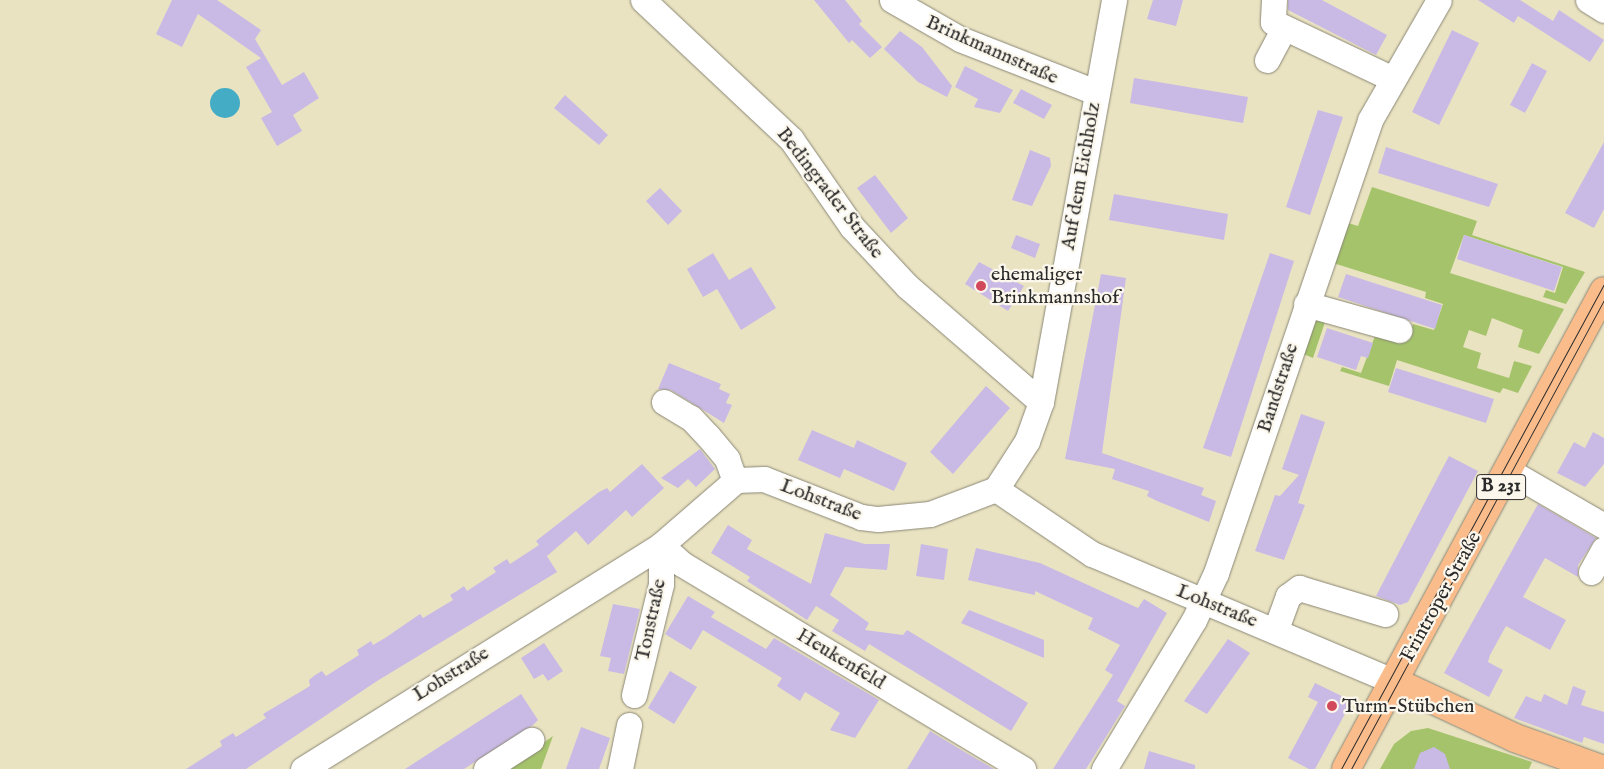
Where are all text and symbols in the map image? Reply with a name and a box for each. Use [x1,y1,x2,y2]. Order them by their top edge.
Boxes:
street label: Brinkmannstraße [922,10,1062,90]
street label: Auf dem Eichholz [1056,100,1106,252]
street label: Bedingrader Straße [771,123,889,263]
place label: ehemaliger Brinkmannshof [991,262,1119,309]
marker: ehemaliger Brinkmannshof [975,280,987,292]
street label: Bandstraße [1252,340,1304,436]
road number: B 231 [1476,471,1526,504]
street label: Lohstraße [777,474,865,526]
street label: Frintroper Straße [1395,528,1487,666]
street label: Tonstraße [631,577,671,663]
street label: Lohstraße [1173,579,1261,633]
street label: Heukenfeld [792,623,890,695]
street label: Lohstraße [409,641,493,707]
place label: Turm-Stübchen [1342,694,1474,718]
marker: Turm-Stübchen [1326,700,1338,712]

